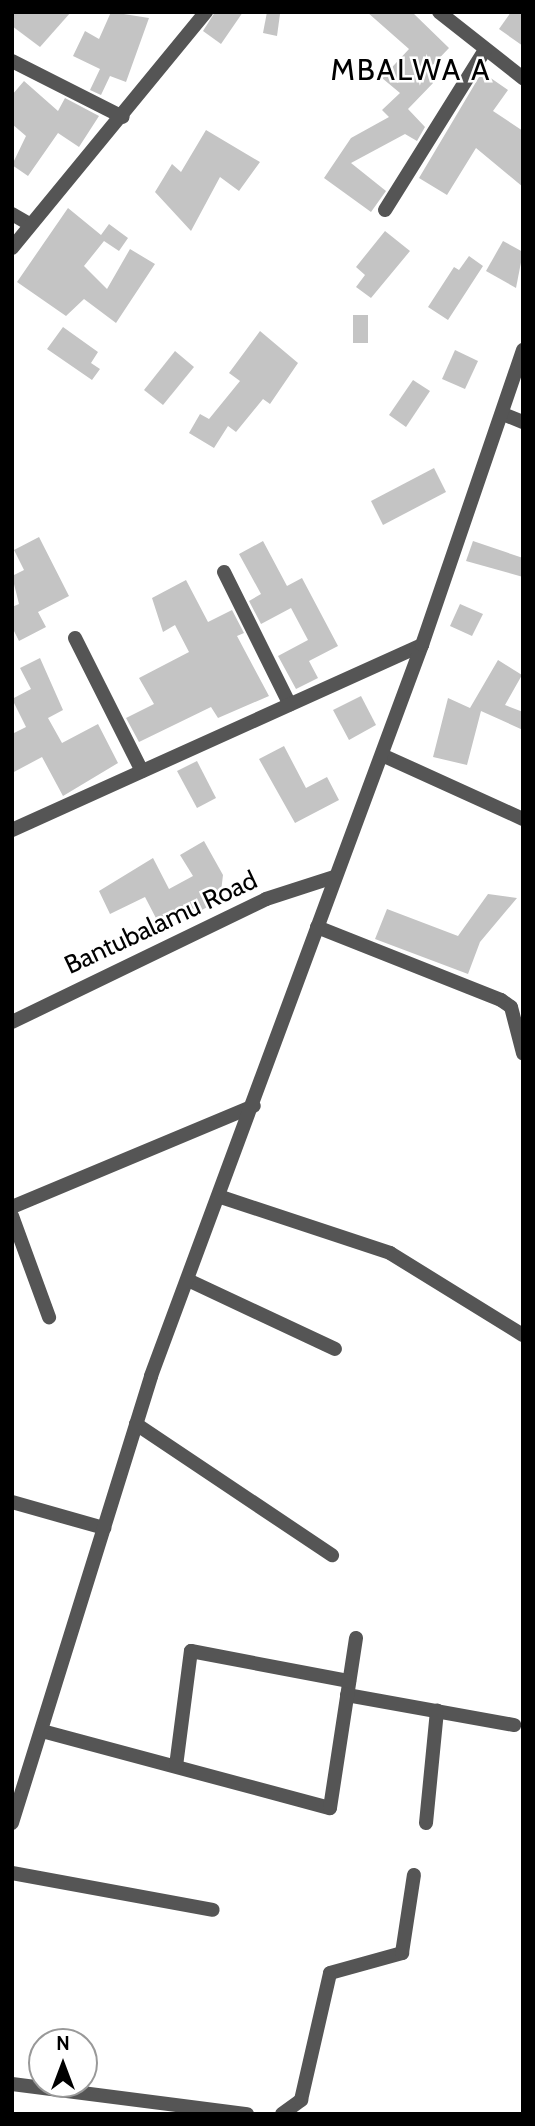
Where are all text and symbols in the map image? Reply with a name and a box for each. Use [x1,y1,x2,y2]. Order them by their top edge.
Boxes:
district label: MBALWA A [331,52,491,88]
street label: Bantubalamu Road [60,865,262,981]
north arrow [28,2028,98,2098]
text: N [56,2032,70,2055]

